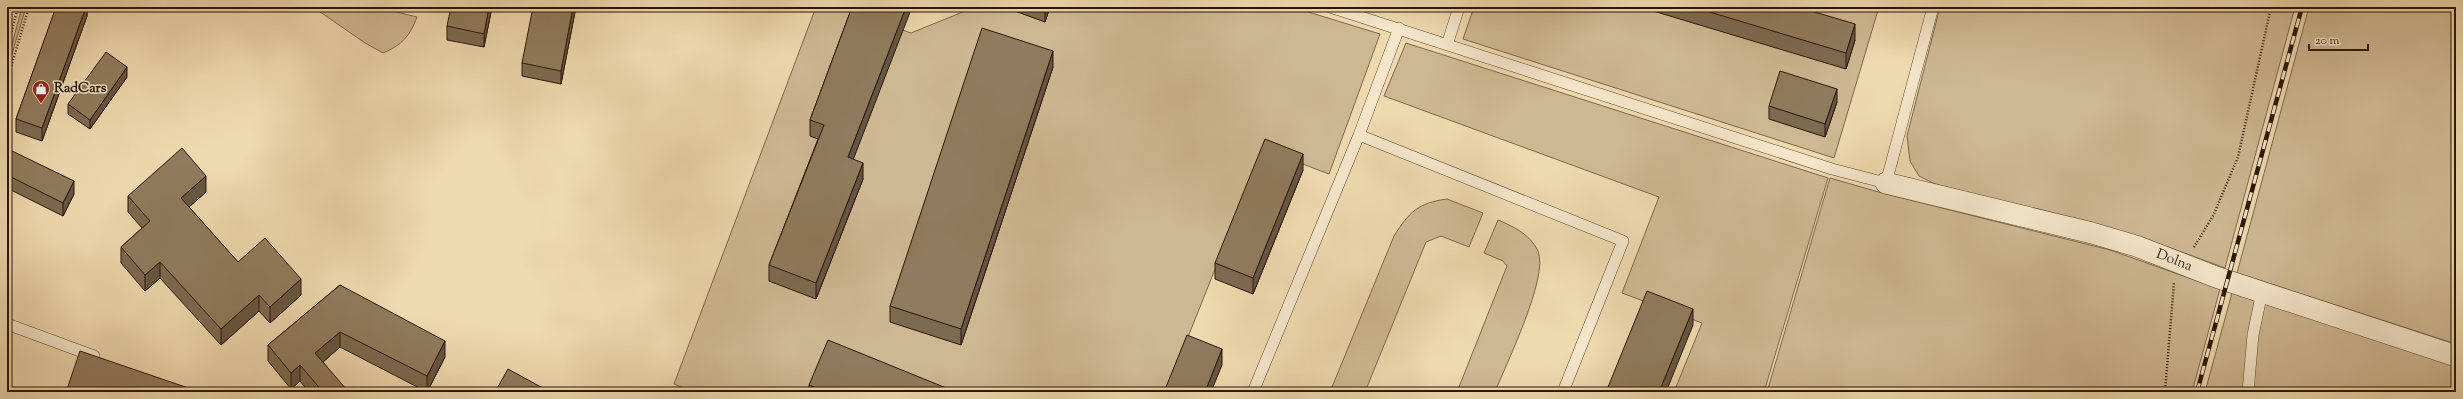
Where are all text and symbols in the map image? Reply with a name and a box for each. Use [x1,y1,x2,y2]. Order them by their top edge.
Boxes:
scale bar [2309,26,2368,52]
text: 20 m [2315,32,2340,50]
shop icon: RadCars [31,79,51,104]
place label: RadCars [54,79,107,99]
street label: Dolna [2153,245,2196,277]

